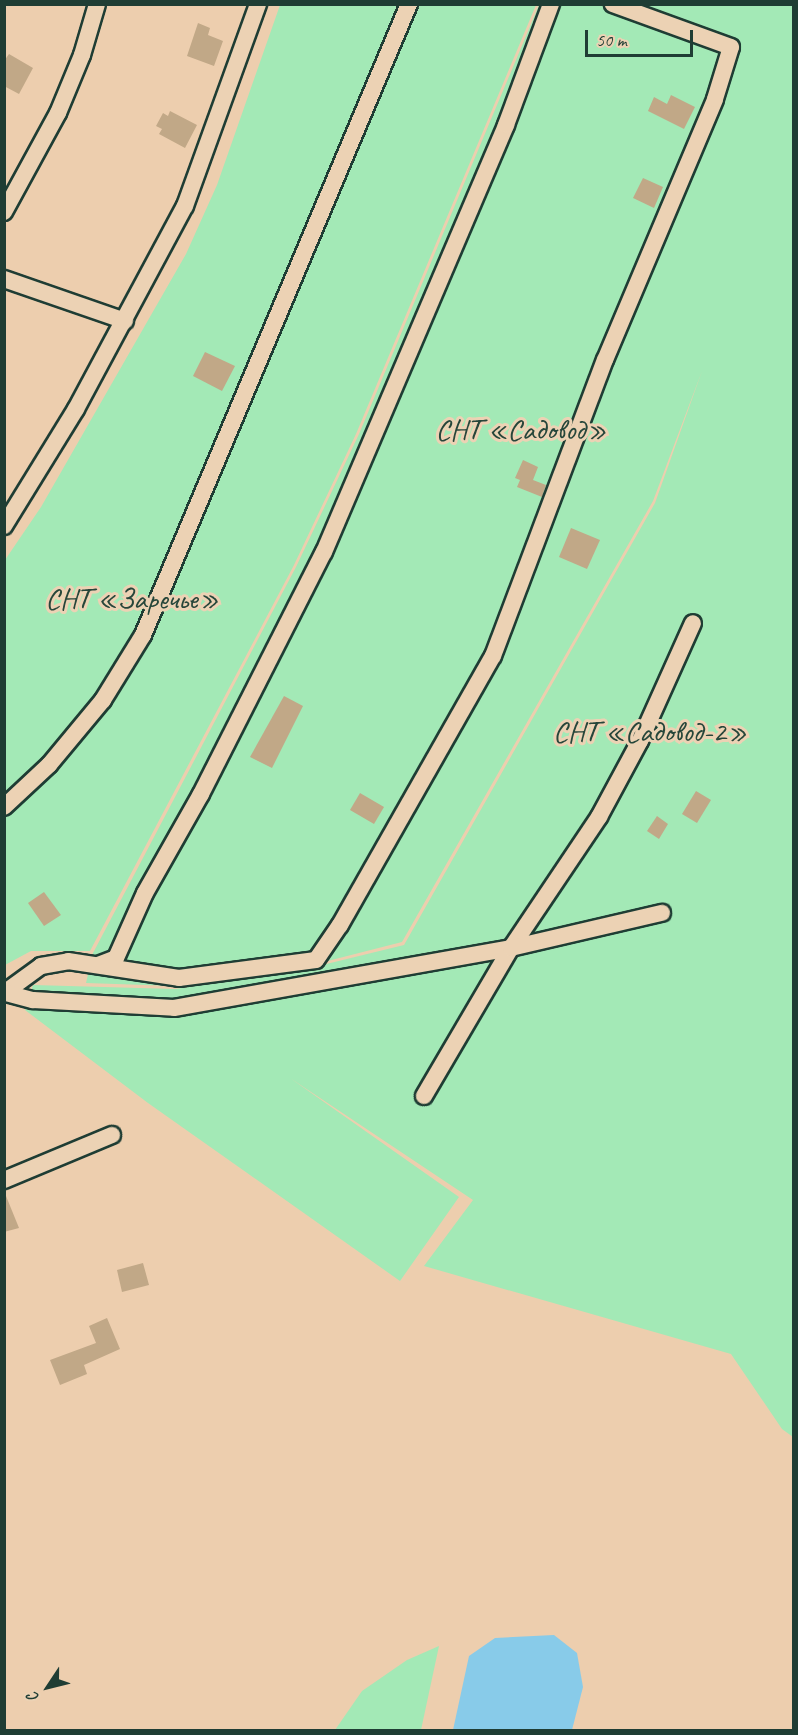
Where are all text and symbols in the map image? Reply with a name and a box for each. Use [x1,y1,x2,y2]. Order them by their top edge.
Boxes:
scale bar [588,18,696,56]
text: 50 m [596,29,627,51]
park label: СНТ «Садовод» [436,411,606,447]
park label: СНТ «Заречье» [45,580,219,616]
park label: СНТ «Садовод-2» [553,713,747,749]
north arrow [18,1657,78,1717]
text: С [23,1688,44,1706]

